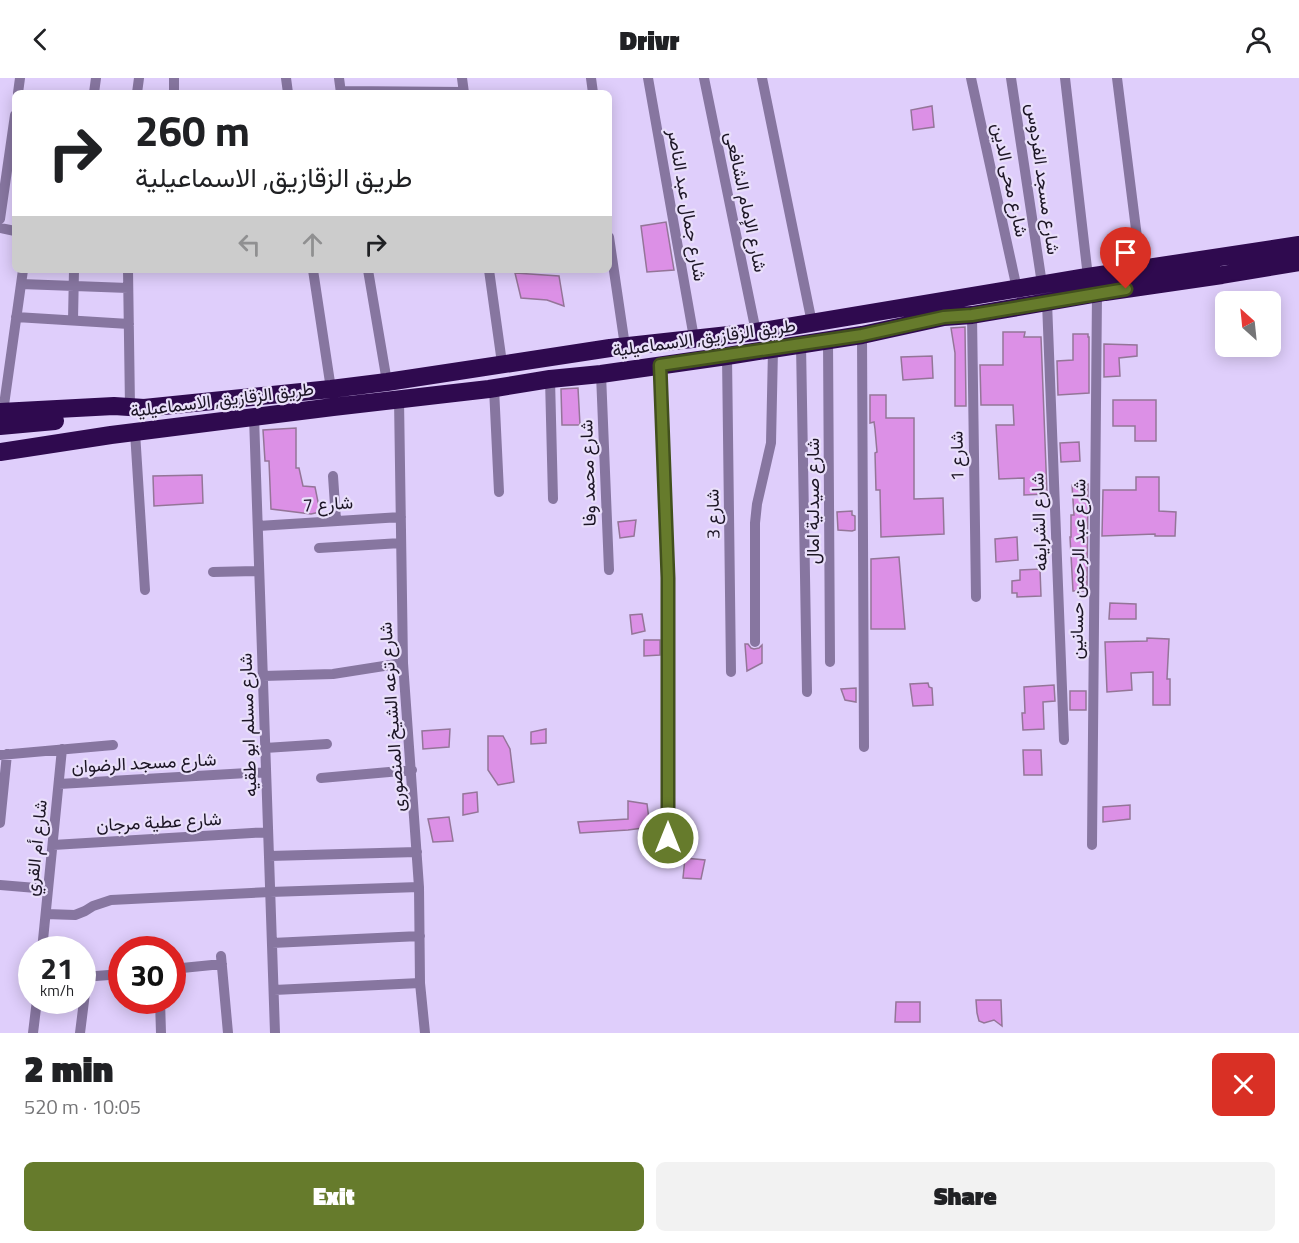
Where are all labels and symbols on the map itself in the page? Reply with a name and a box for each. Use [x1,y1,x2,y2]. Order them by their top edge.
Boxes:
street label: شارع مسجد الفردوس [1020,102,1067,256]
street label: شارع محى الدين [985,120,1036,239]
street label: شارع جمال عبد الناصر [661,126,714,283]
street label: شارع الإمام الشافعى [718,129,775,275]
pin [1100,227,1151,289]
north arrow [1215,291,1281,357]
street label: طريق الزقازيق, الاسماعيلية [610,311,797,364]
street label: طريق الزقازيق, الاسماعيلية [129,375,315,424]
street label: شارع محمد وفا [572,419,603,527]
street label: شارع 1 [943,431,970,481]
street label: شارع صيدلية امال [799,438,826,564]
street label: شارع الشرايفه [1023,472,1054,572]
street label: شارع عبد الرحمن حسانين [1062,478,1093,660]
street label: شارع 7 [302,488,354,519]
street label: شارع 3 [699,489,726,539]
street label: شارع ترعه الشيخ المنصورى [371,621,412,813]
street label: شارع مسلم ابو طقيه [231,653,264,797]
street label: شارع مسجد الرضوان [71,745,217,780]
street label: شارع أم القري [17,798,56,898]
street label: شارع عطية مرجان [96,805,222,838]
position arrow [636,806,700,870]
speed limit sign: 30 [108,936,186,1014]

